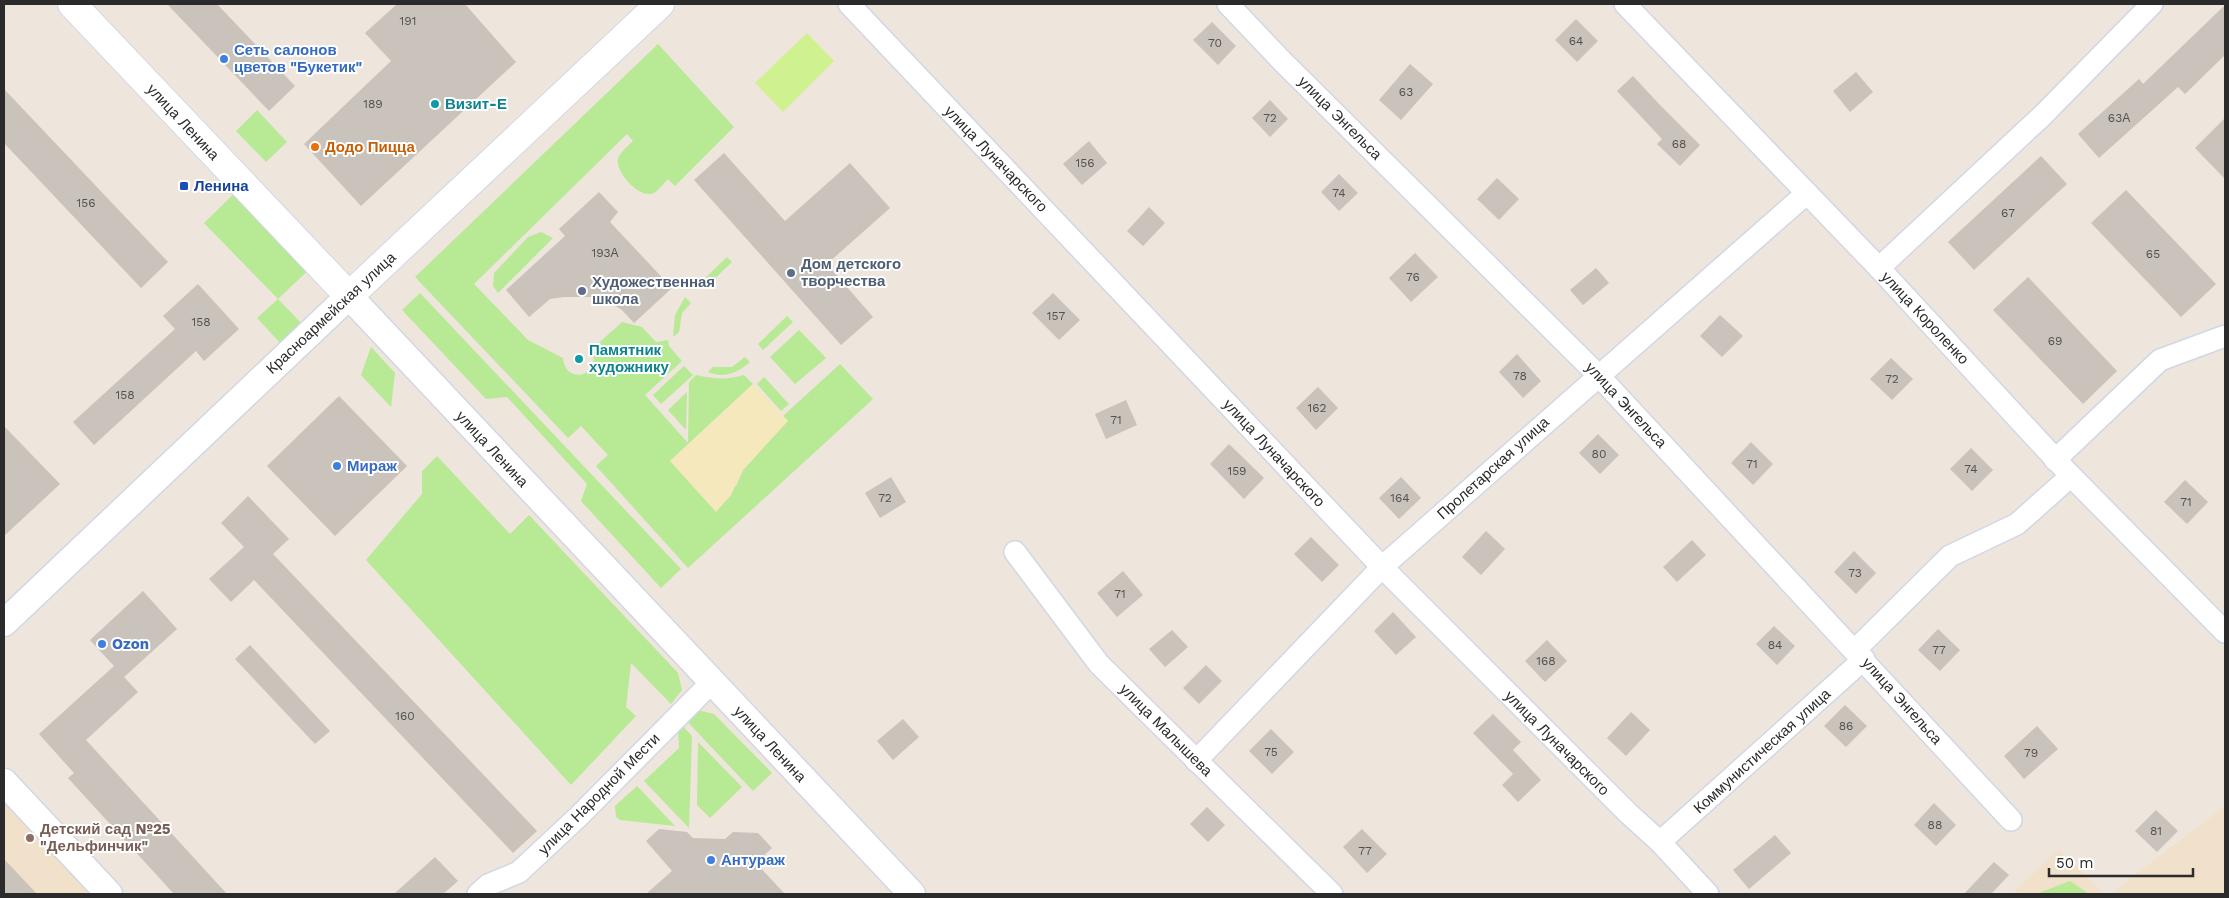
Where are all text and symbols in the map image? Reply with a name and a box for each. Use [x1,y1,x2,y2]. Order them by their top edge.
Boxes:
house number: 191 [400,14,416,28]
house number: 64 [1569,34,1583,48]
house number: 70 [1208,36,1222,50]
place label: Сеть салонов цветов "Букетик" [234,41,363,76]
marker: Сеть салонов цветов "Букетик" [218,53,230,65]
street label: улица Энгельса [1294,72,1386,164]
street label: улица Ленина [143,80,223,164]
house number: 63 [1399,85,1413,99]
place label: Визит-Е [445,95,507,113]
house number: 189 [363,97,383,111]
marker: Визит-Е [429,98,441,110]
street label: улица Луначарского [941,102,1051,216]
house number: 72 [1263,111,1277,125]
house number: 63А [2108,111,2130,125]
house number: 68 [1672,137,1686,151]
place label: Додо Пицца [325,138,415,156]
marker: Додо Пицца [309,141,321,153]
house number: 156 [1076,156,1094,170]
place label: Ленина [194,177,249,195]
marker: Ленина [178,180,190,192]
house number: 74 [1332,186,1346,200]
house number: 156 [77,196,95,210]
house number: 67 [2001,206,2015,220]
house number: 193А [592,246,618,260]
house number: 65 [2146,247,2160,261]
street label: Красноармейская улица [263,248,400,378]
place label: Дом детского творчества [801,255,901,290]
marker: Дом детского творчества [785,267,797,279]
street label: улица Короленко [1877,268,1973,368]
house number: 76 [1406,270,1420,284]
place label: Художественная школа [592,273,715,308]
marker: Художественная школа [576,285,588,297]
house number: 157 [1047,309,1065,323]
house number: 158 [191,315,211,329]
house number: 69 [2048,334,2062,348]
place label: Памятник художнику [589,341,669,376]
marker: Памятник художнику [573,353,585,365]
street label: улица Энгельса [1582,358,1671,452]
house number: 78 [1513,369,1527,383]
house number: 72 [1885,372,1899,386]
house number: 158 [115,388,135,402]
street label: улица Луначарского [1219,395,1329,511]
house number: 162 [1308,401,1326,415]
street label: улица Ленина [452,407,532,491]
house number: 71 [1110,413,1122,427]
street label: Пролетарская улица [1433,413,1553,523]
house number: 80 [1592,447,1606,461]
place label: Мираж [347,457,397,475]
house number: 71 [1746,457,1758,471]
marker: Мираж [331,460,343,472]
house number: 74 [1964,462,1978,476]
house number: 159 [1227,464,1247,478]
house number: 72 [878,491,892,505]
house number: 164 [1390,491,1410,505]
house number: 71 [2180,495,2192,509]
house number: 73 [1848,566,1862,580]
house number: 71 [1114,587,1126,601]
place label: Ozon [112,635,149,653]
marker: Ozon [96,638,108,650]
house number: 84 [1768,638,1782,652]
house number: 77 [1932,643,1946,657]
house number: 168 [1536,654,1556,668]
street label: улица Энгельса [1858,654,1946,749]
street label: улица Малышева [1116,680,1216,780]
street label: Коммунистическая улица [1690,684,1835,817]
street label: улица Луначарского [1501,687,1613,799]
street label: улица Ленина [730,702,810,786]
house number: 160 [395,709,415,723]
house number: 86 [1839,719,1853,733]
street label: улица Народной Мести [534,729,664,859]
house number: 75 [1264,745,1278,759]
house number: 79 [2024,746,2038,760]
house number: 88 [1928,818,1942,832]
place label: Детский сад №25 "Дельфинчик" [40,820,171,855]
house number: 81 [2150,824,2162,838]
marker: Детский сад №25 "Дельфинчик" [24,832,36,844]
house number: 77 [1358,844,1372,858]
scale bar [2049,846,2193,878]
place label: Антураж [721,851,785,869]
marker: Антураж [705,854,717,866]
text: 50 m [2056,854,2093,872]

